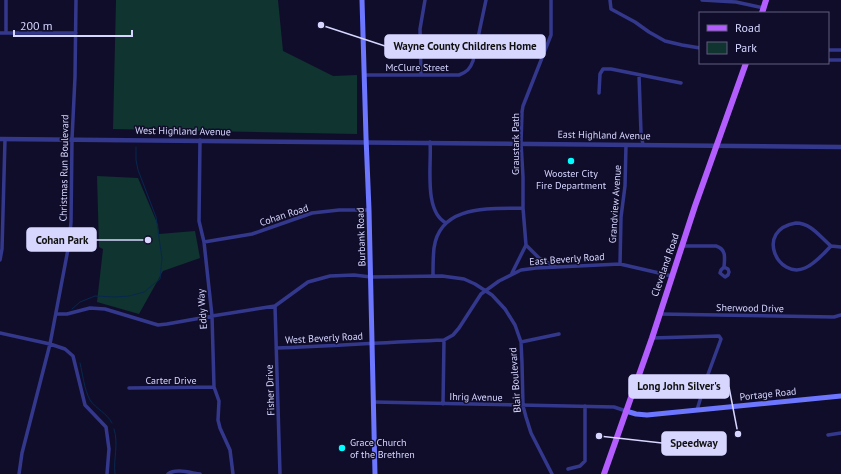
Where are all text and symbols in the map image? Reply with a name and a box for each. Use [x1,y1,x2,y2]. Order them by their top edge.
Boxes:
scale bar [14,12,132,38]
legend [699,12,829,64]
text: 200 m [20,18,53,33]
text: Road [735,20,760,35]
callout: Wayne County Childrens Home [385,35,545,58]
text: Wayne County Childrens Home [393,39,537,53]
text: Park [735,40,757,55]
street label: McClure Street [385,61,449,74]
street label: Graustark Path [509,113,522,175]
street label: Christmas Run Boulevard [57,114,71,222]
street label: West Highland Avenue [135,124,231,138]
street label: East Highland Avenue [557,128,651,142]
marker: Wooster City Fire Department [566,156,576,166]
street label: Grandview Avenue [606,164,624,244]
place label: Wooster City Fire Department [536,167,607,192]
street label: Cohan Road [258,201,310,229]
street label: Burbank Road [353,207,369,267]
callout: Cohan Park [27,228,96,251]
street label: Cleveland Road [648,232,682,298]
text: Cohan Park [36,233,89,247]
street label: East Beverly Road [529,250,605,268]
street label: Eddy Way [194,288,210,330]
street label: Sherwood Drive [716,301,784,315]
street label: West Beverly Road [285,329,363,347]
street label: Blair Boulevard [506,347,524,413]
street label: Fisher Drive [263,364,277,416]
street label: Carter Drive [145,374,197,387]
callout: Long John Silver's [629,375,729,398]
text: Long John Silver's [637,379,721,393]
street label: Portage Road [739,385,797,403]
street label: Ihrig Avenue [449,390,503,404]
callout: Speedway [662,432,726,455]
place label: Grace Church of the Brethren [350,436,415,461]
text: Speedway [670,436,718,450]
marker: Grace Church of the Brethren [337,443,347,453]

